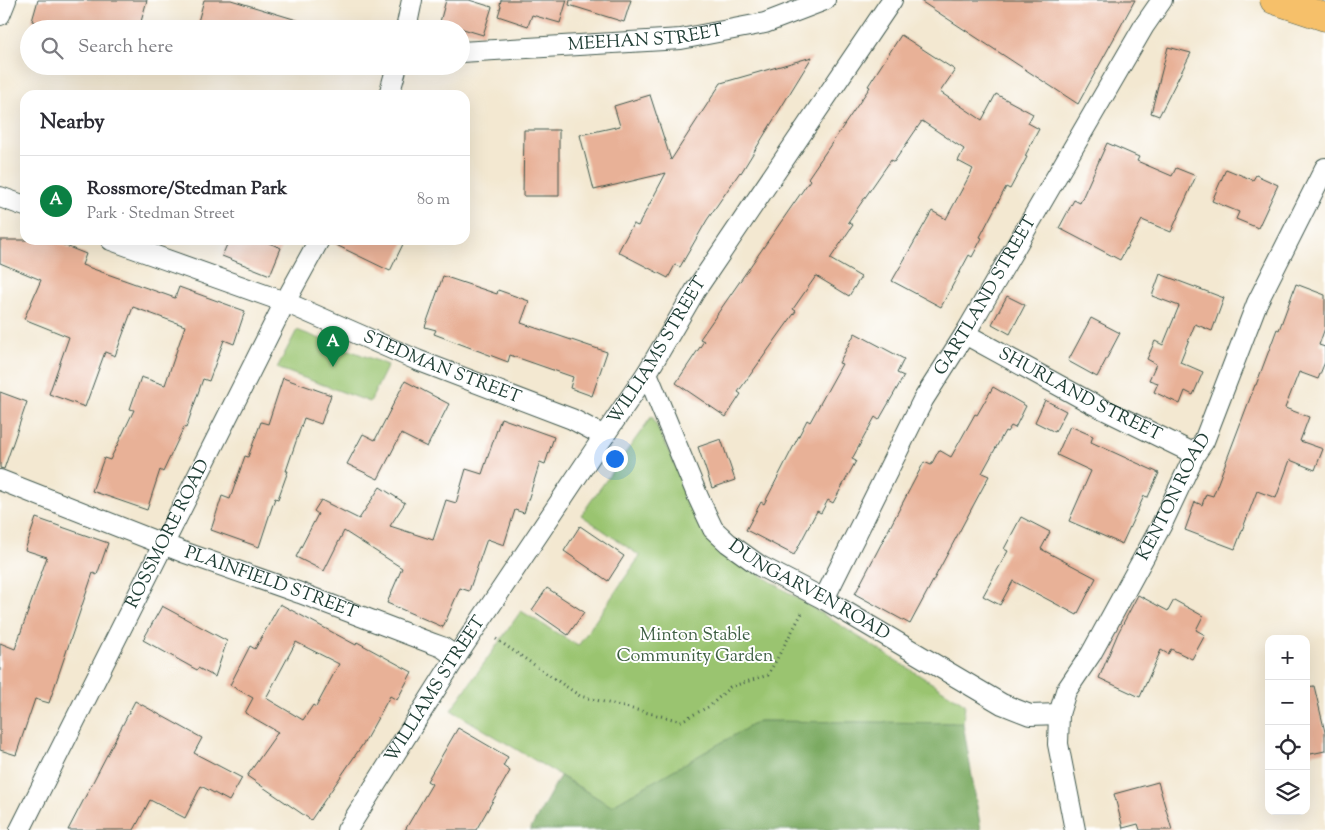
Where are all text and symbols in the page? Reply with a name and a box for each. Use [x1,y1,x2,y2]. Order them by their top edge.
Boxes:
street label: MEEHAN STREET [567,18,726,59]
search box [20,20,470,75]
icon: search [38,34,66,62]
text: Search here [78,34,173,61]
text: Nearby [40,108,105,138]
text: Rossmore/Stedman Park [87,176,287,203]
text: A [50,189,63,212]
text: 80 m [417,189,450,212]
text: Park · Stedman Street [87,203,235,226]
street label: GARTLAND STREET [929,211,1044,381]
street label: WILLIAMS STREET [602,272,714,430]
street label: STEDMAN STREET [359,325,525,412]
pin: A [317,326,349,367]
street label: SHURLAND STREET [993,341,1166,449]
street label: KENTON ROAD [1131,428,1218,566]
your location [602,446,628,472]
street label: ROSSMORE ROAD [120,455,217,613]
street label: DUNGARVEN ROAD [723,534,894,648]
street label: PLAINFIELD STREET [181,540,362,627]
street label: WILLIAMS STREET [379,611,493,768]
park label: Minton Stable Community Garden [617,623,774,670]
map controls [1265,635,1310,815]
button: + [1265,635,1310,680]
button: − [1265,680,1310,725]
button: locate [1265,725,1310,770]
button: layers [1265,770,1310,815]

